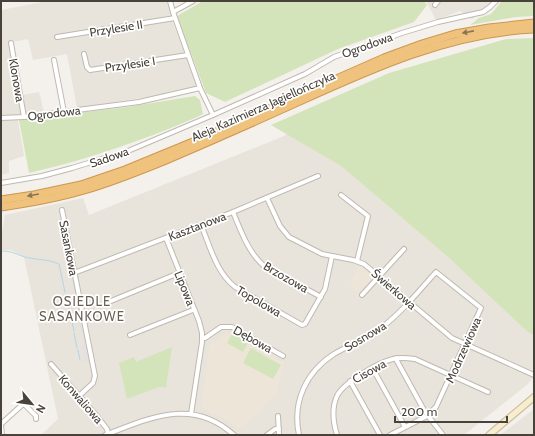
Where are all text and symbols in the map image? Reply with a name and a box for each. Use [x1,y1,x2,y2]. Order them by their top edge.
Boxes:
street label: Przylesie II [88,16,144,40]
street label: Ogrodowa [340,29,395,61]
one-way arrow [462,29,474,35]
street label: Przylesie I [104,53,156,75]
street label: Klonowa [6,57,28,103]
street label: Aleja Kazimierza Jagiellończyka [189,67,337,145]
street label: Ogrodowa [27,102,81,124]
street label: Sadowa [87,143,131,171]
one-way arrow [26,192,39,198]
street label: Kasztanowa [166,208,228,244]
street label: Sasankowa [56,219,82,277]
street label: Brzozowa [261,258,311,296]
street label: Świerkowa [369,266,420,313]
street label: Lipowa [171,268,199,308]
street label: Topolowa [234,282,284,320]
district label: OSIEDLE SASANKOWE [39,293,125,324]
street label: Modrzewiowa [442,315,484,385]
street label: Sosnowa [341,318,389,354]
street label: Dębowa [231,322,275,356]
street label: Cisowa [350,356,389,386]
street label: Konwaliowa [56,371,107,427]
north arrow [12,384,52,424]
scale bar [395,398,507,424]
text: N [33,402,49,416]
text: 200 m [401,404,437,419]

